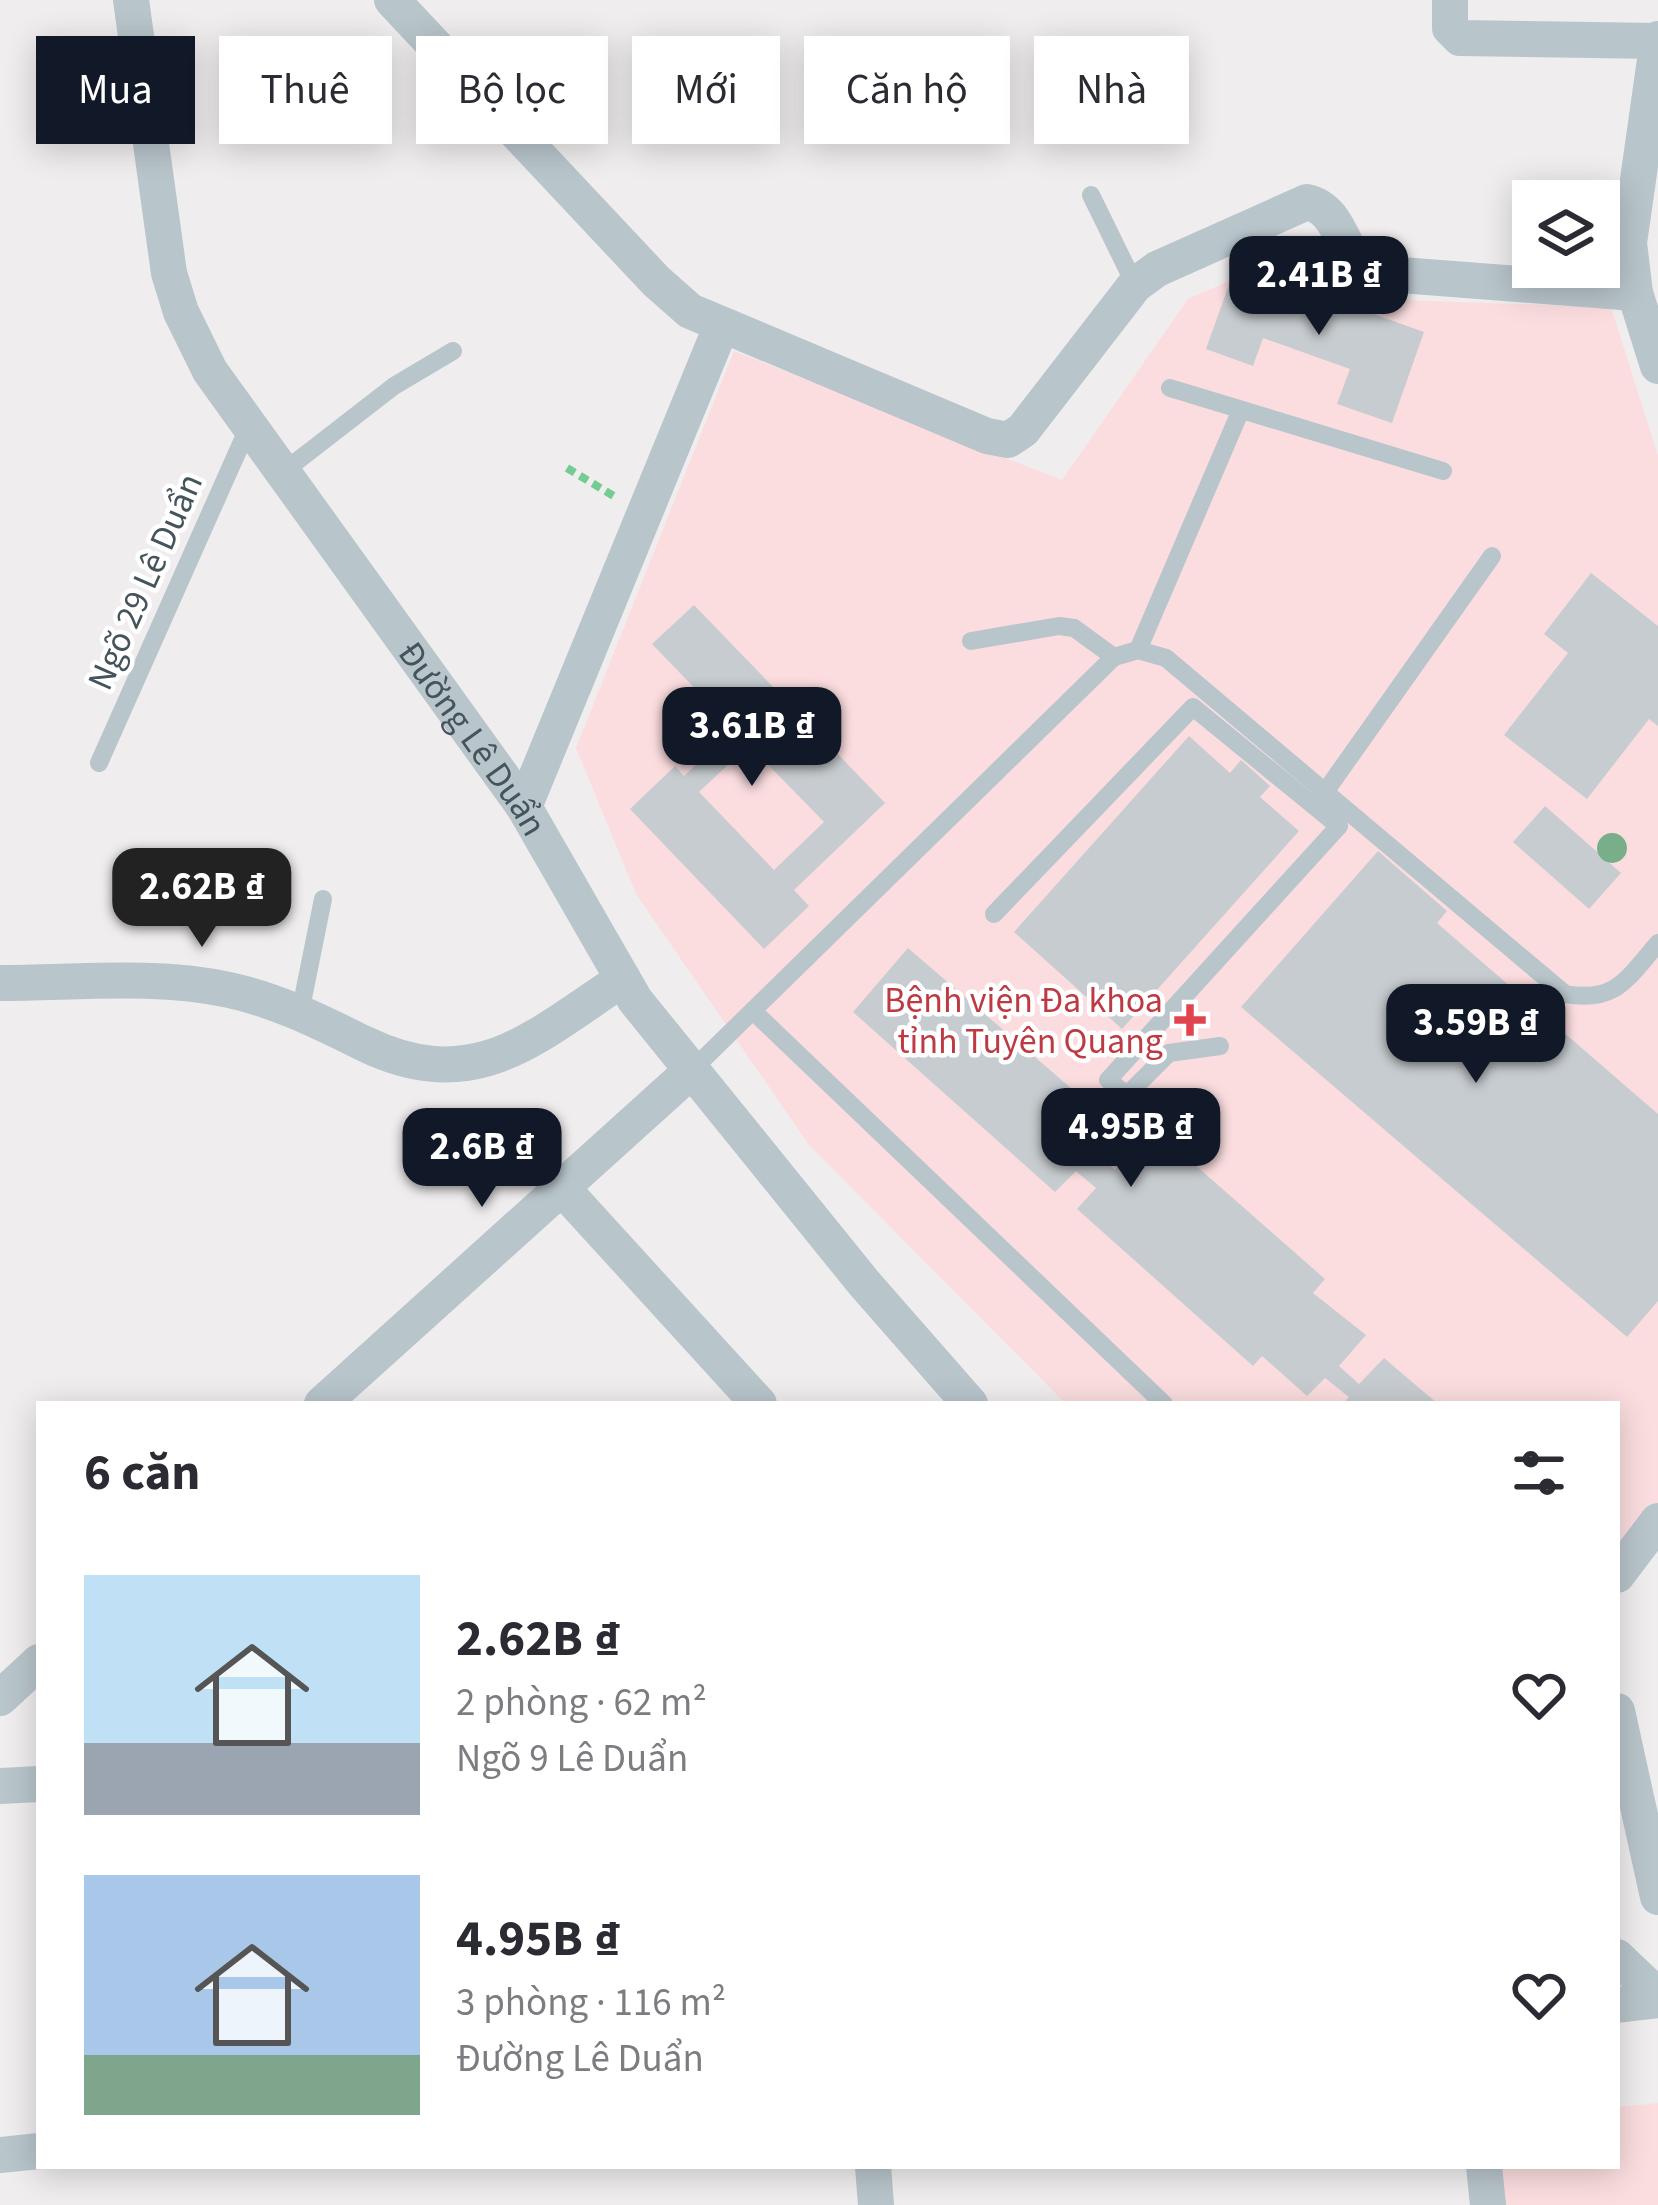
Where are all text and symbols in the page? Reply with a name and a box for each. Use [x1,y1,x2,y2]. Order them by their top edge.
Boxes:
chip: Mua [36,36,195,144]
chip: Thuê [219,36,392,144]
chip: Bộ lọc [416,36,608,144]
chip: Mới [632,36,780,144]
chip: Căn hộ [804,36,1010,144]
chip: Nhà [1034,36,1189,144]
map controls [1512,180,1620,288]
button: layers [1512,180,1620,288]
pin: 2.41B ₫ [1208,236,1430,338]
text: 2.41B ₫ [1256,247,1382,303]
street label: Ngõ 29 Lê Duẩn [75,465,216,698]
street label: Đường Lê Duẩn [385,631,559,846]
pin: 3.61B ₫ [641,687,863,789]
text: 3.61B ₫ [689,698,815,754]
pin: 2.62B ₫ [91,848,313,950]
text: 2.62B ₫ [139,859,265,915]
place label: Bệnh viện Đa khoa tỉnh Tuyên Quang [884,975,1163,1067]
pin: 3.59B ₫ [1365,984,1587,1086]
text: 3.59B ₫ [1413,995,1539,1051]
marker: Bệnh viện Đa khoa tỉnh Tuyên Quang [1174,1004,1206,1036]
pin: 4.95B ₫ [1020,1088,1242,1190]
text: 4.95B ₫ [1068,1099,1194,1155]
pin: 2.6B ₫ [384,1108,580,1210]
text: 2.6B ₫ [430,1119,534,1175]
text: 6 căn [84,1437,201,1509]
icon: filters [1506,1440,1572,1506]
text: 2.62B ₫ [456,1603,620,1675]
icon: home [180,1623,324,1767]
icon: heart [1506,1662,1572,1728]
text: 2 phòng · 62 m² [456,1675,707,1731]
text: Ngõ 9 Lê Duẩn [456,1731,688,1787]
text: 4.95B ₫ [456,1903,620,1975]
icon: home [180,1923,324,2067]
icon: heart [1506,1962,1572,2028]
text: 3 phòng · 116 m² [456,1975,726,2031]
text: Đường Lê Duẩn [456,2031,704,2087]

